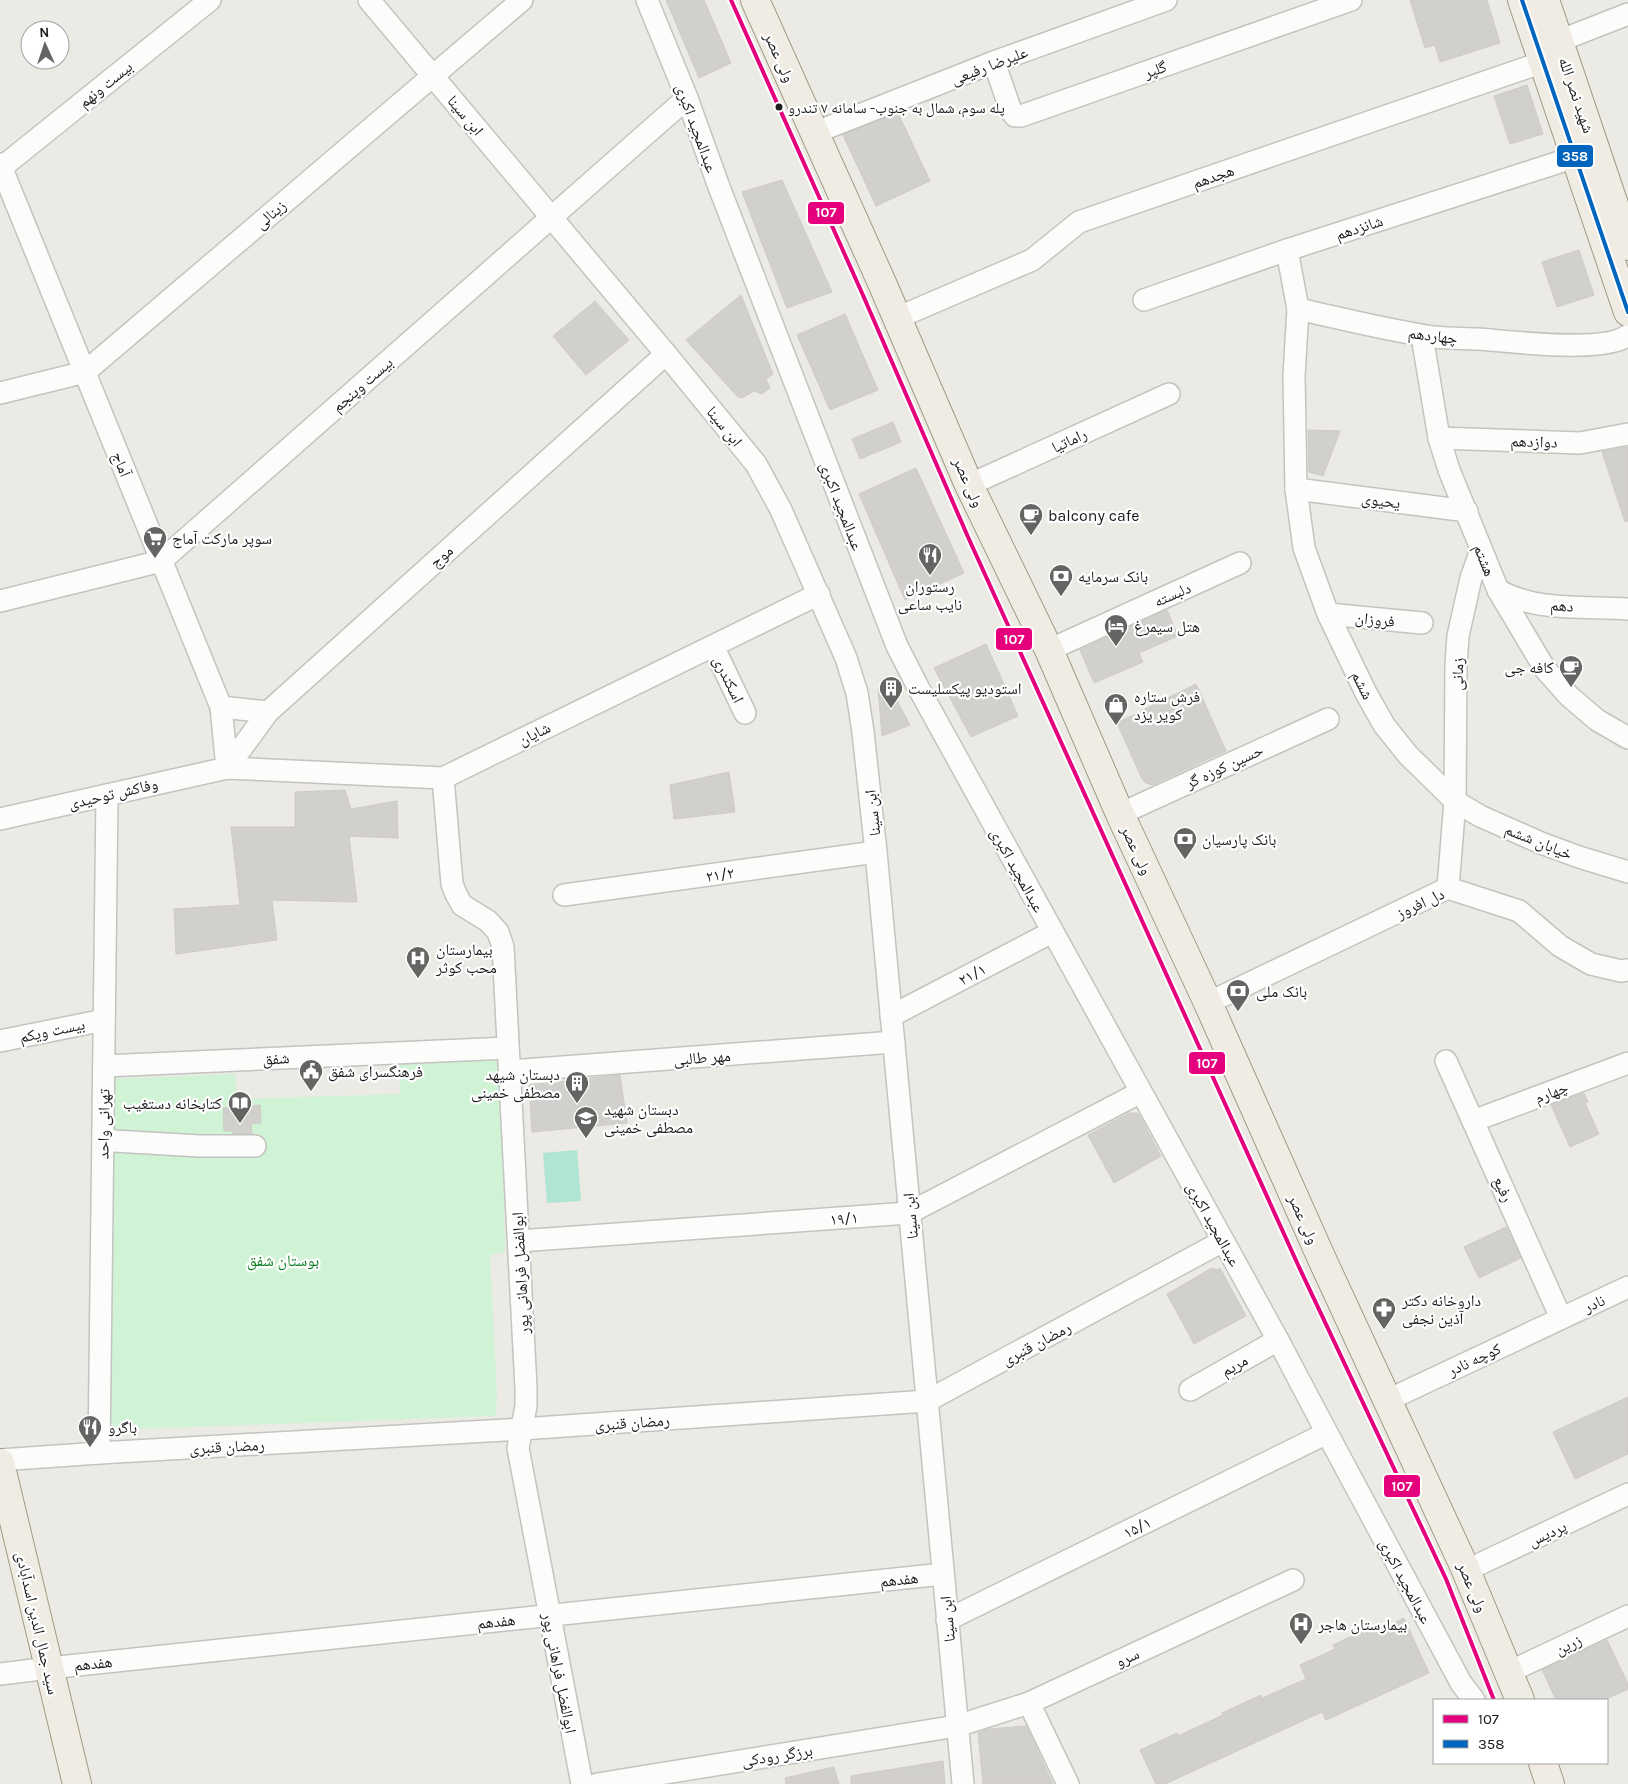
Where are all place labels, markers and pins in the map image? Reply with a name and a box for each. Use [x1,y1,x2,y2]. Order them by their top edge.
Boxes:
place label: پله سوم، شمال به جنوب- سامانه ۷ تندرو [788,99,1005,118]
marker: پله سوم، شمال به جنوب- سامانه ۷ تندرو [774,102,784,112]
cafe icon: balcony cafe [1018,502,1044,536]
place label: balcony cafe [1048,506,1139,525]
supermarket icon: سوپر مارکت آماج [142,525,168,559]
place label: سوپر مارکت آماج [172,529,272,549]
restaurant icon: رستوران نایب ساعی [917,542,943,576]
bank icon: بانک سرمایه [1048,563,1074,597]
place label: بانک سرمایه [1078,567,1148,586]
place label: رستوران نایب ساعی [898,577,962,615]
hotel icon: هتل سیمرغ [1103,613,1129,647]
place label: هتل سیمرغ [1134,617,1200,637]
cafe icon: کافه جی [1558,654,1584,688]
place label: کافه جی [1504,658,1554,678]
building icon: استودیو پیکسلیست [878,675,904,709]
place label: استودیو پیکسلیست [908,679,1022,698]
place label: فرش ستاره کویر یزد [1134,687,1200,724]
shop icon: فرش ستاره کویر یزد [1103,692,1129,726]
bank icon: بانک پارسیان [1172,826,1198,860]
place label: بانک پارسیان [1202,830,1277,850]
place label: بیمارستان محب کوثر [435,940,497,977]
hospital icon: بیمارستان محب کوثر [405,945,431,979]
bank icon: بانک ملی [1225,978,1251,1012]
place label: بانک ملی [1256,982,1307,1002]
public building icon: فرهنگسرای شفق [298,1058,324,1092]
place label: فرهنگسرای شفق [328,1062,423,1082]
place label: دبستان شیهد مصطفی خمینی [471,1065,560,1103]
building icon: دبستان شیهد مصطفی خمینی [564,1070,590,1104]
library icon: کتابخانه دستغیب [227,1090,253,1124]
place label: کتابخانه دستغیب [123,1094,222,1113]
place label: دبستان شهید مصطفی خمینی [604,1100,693,1138]
school or university icon: دبستان شهید مصطفی خمینی [573,1105,599,1139]
place label: داروخانه دکتر آذین نجفی [1401,1291,1481,1329]
pharmacy icon: داروخانه دکتر آذین نجفی [1371,1296,1397,1330]
restaurant icon: باگرو [77,1414,103,1448]
place label: باگرو [108,1418,137,1437]
hospital icon: بیمارستان هاجر [1288,1611,1314,1645]
place label: بیمارستان هاجر [1317,1615,1407,1635]

